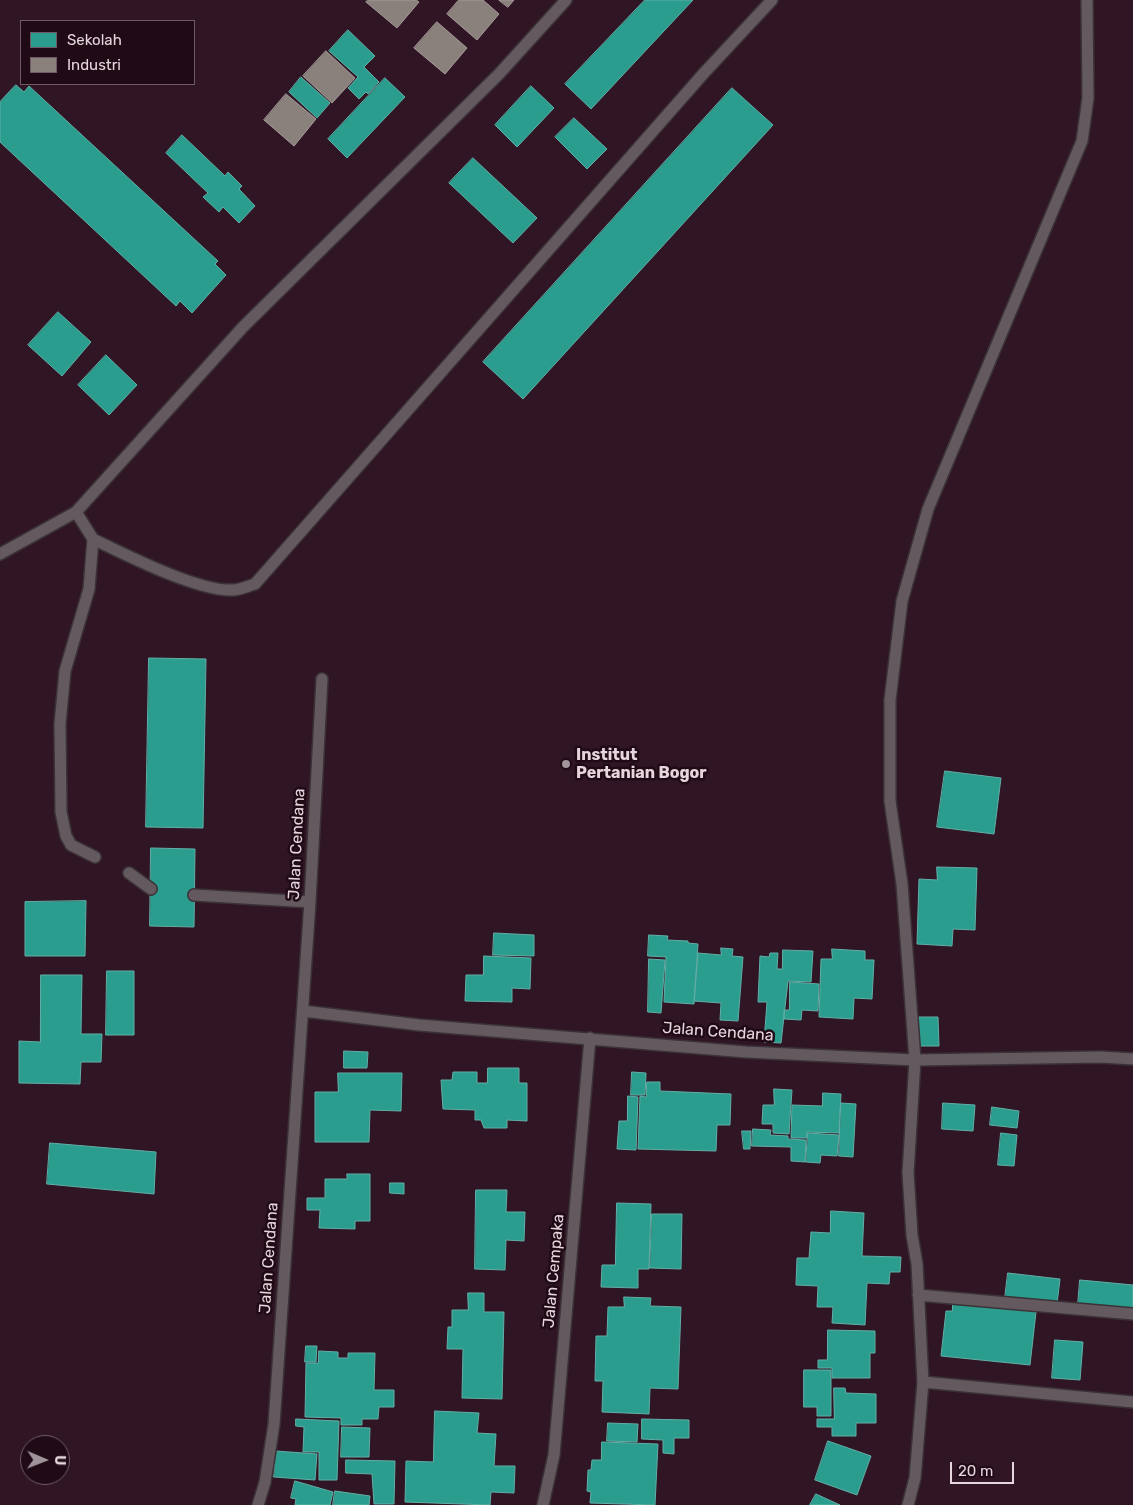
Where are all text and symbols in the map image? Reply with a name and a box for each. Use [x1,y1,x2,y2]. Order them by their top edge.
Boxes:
legend [20,20,195,85]
text: Sekolah [67,31,122,49]
text: Industri [67,56,121,74]
place label: Institut Pertanian Bogor [576,745,707,783]
marker: Institut Pertanian Bogor [560,758,572,770]
street label: Jalan Cendana [284,788,310,900]
street label: Jalan Cendana [662,1019,774,1045]
street label: Jalan Cendana [256,1202,282,1314]
street label: Jalan Cempaka [539,1213,569,1329]
north arrow [20,1435,70,1485]
scale bar [953,1452,1017,1484]
text: U [51,1455,68,1465]
text: 20 m [958,1462,993,1480]

